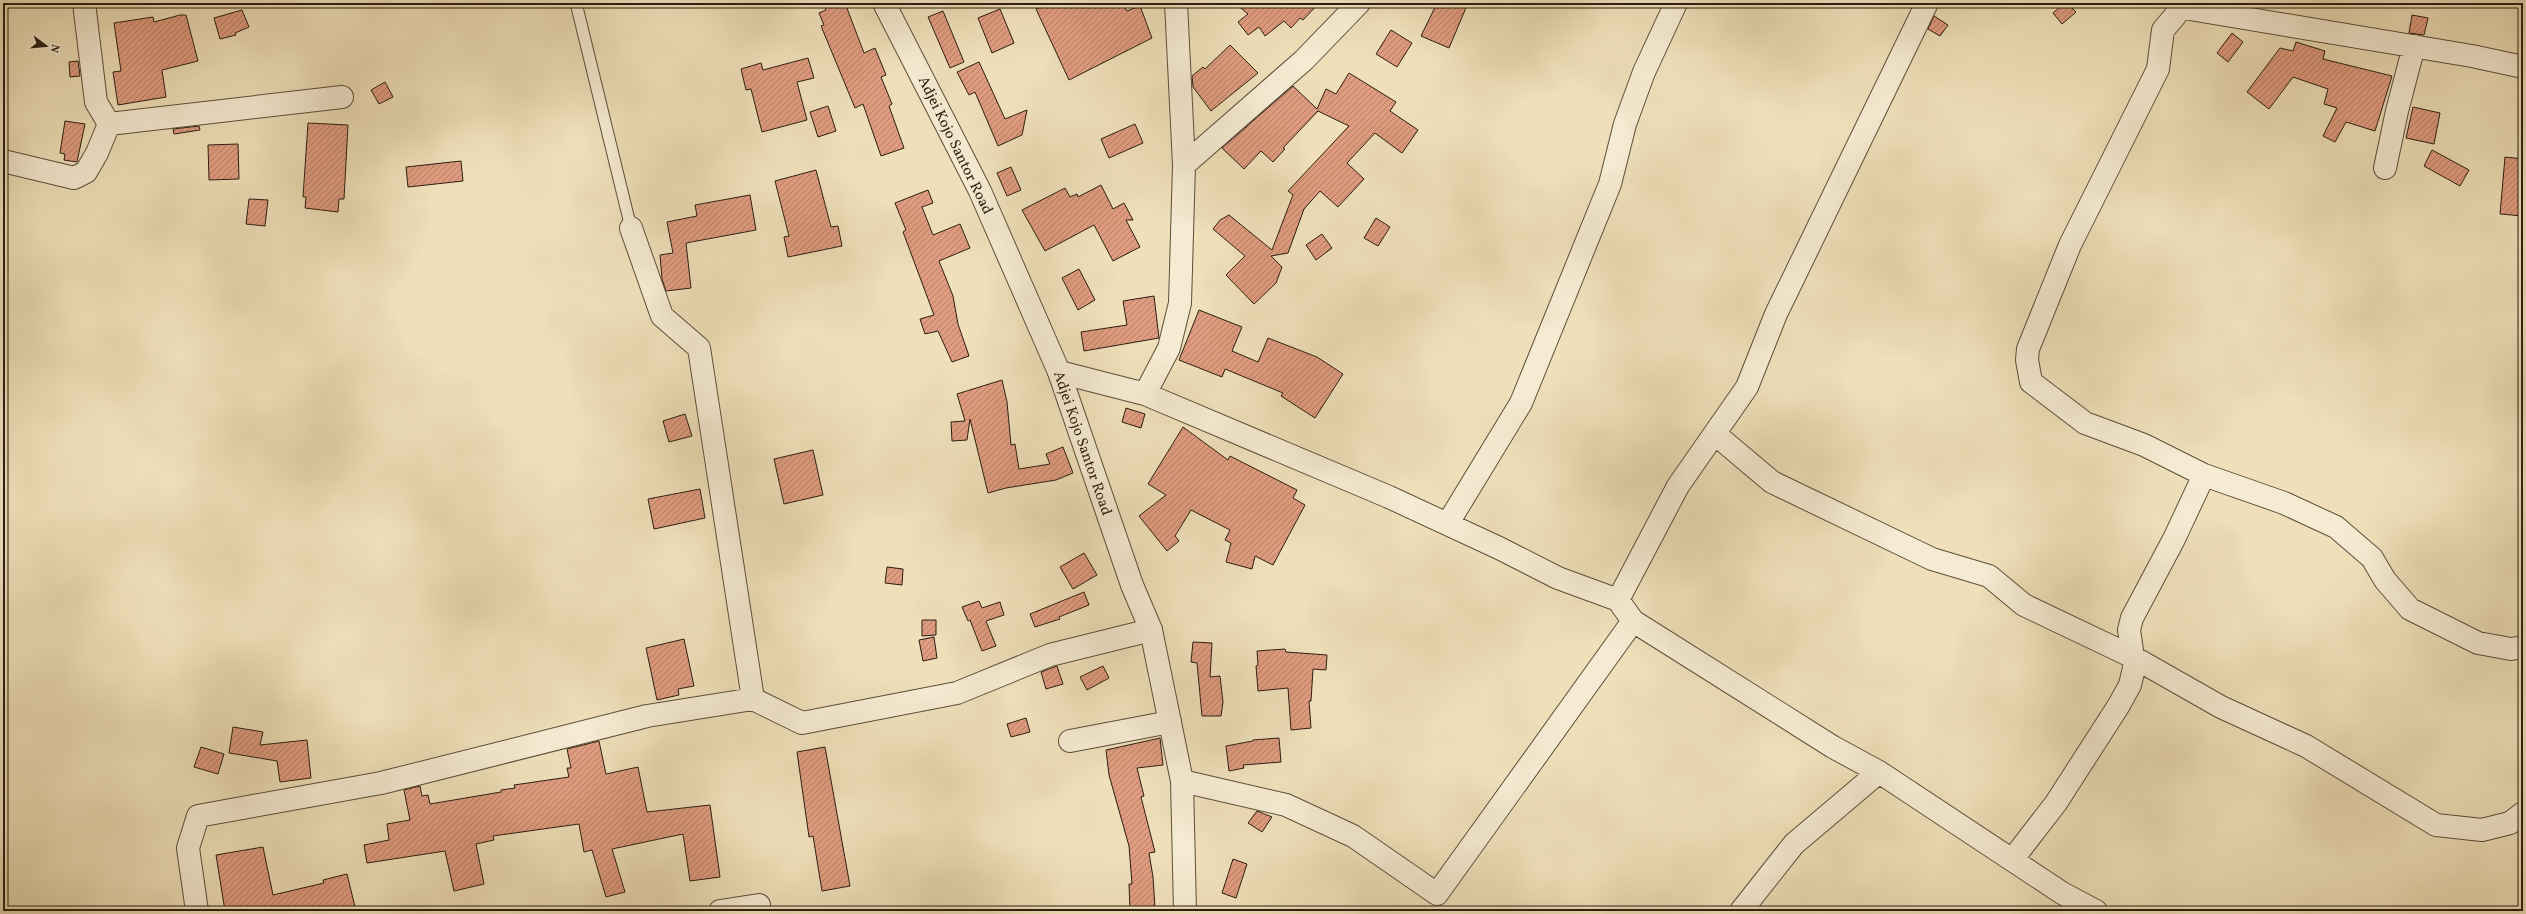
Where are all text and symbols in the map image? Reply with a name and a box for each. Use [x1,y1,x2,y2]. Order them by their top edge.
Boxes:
north arrow [26,26,66,66]
text: N [46,42,62,54]
street label: Adjei Kojo Santor Road [912,73,997,218]
street label: Adjei Kojo Santor Road [1047,369,1116,518]

